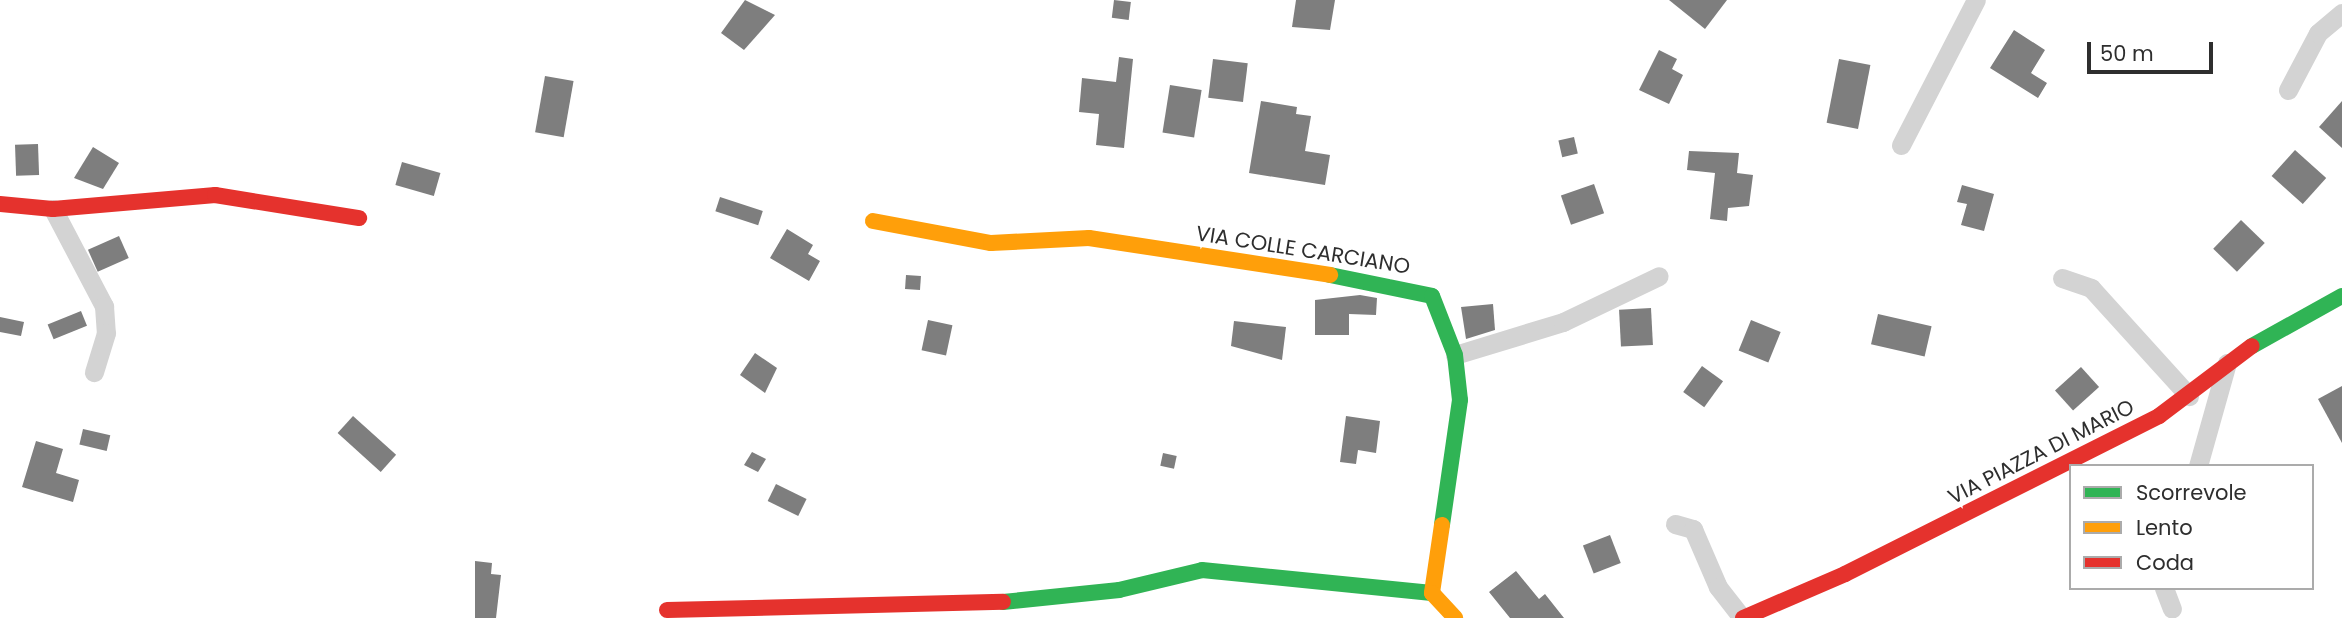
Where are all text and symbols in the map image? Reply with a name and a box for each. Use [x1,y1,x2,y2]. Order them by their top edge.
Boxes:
scale bar [2090,28,2216,72]
text: 50 m [2100,39,2154,68]
street label: VIA COLLE CARCIANO [1194,221,1412,279]
street label: VIA PIAZZA DI MARIO [1944,394,2138,510]
legend [2069,464,2314,590]
text: Scorrevole [2136,478,2247,507]
text: Lento [2136,513,2193,542]
text: Coda [2136,548,2194,577]

